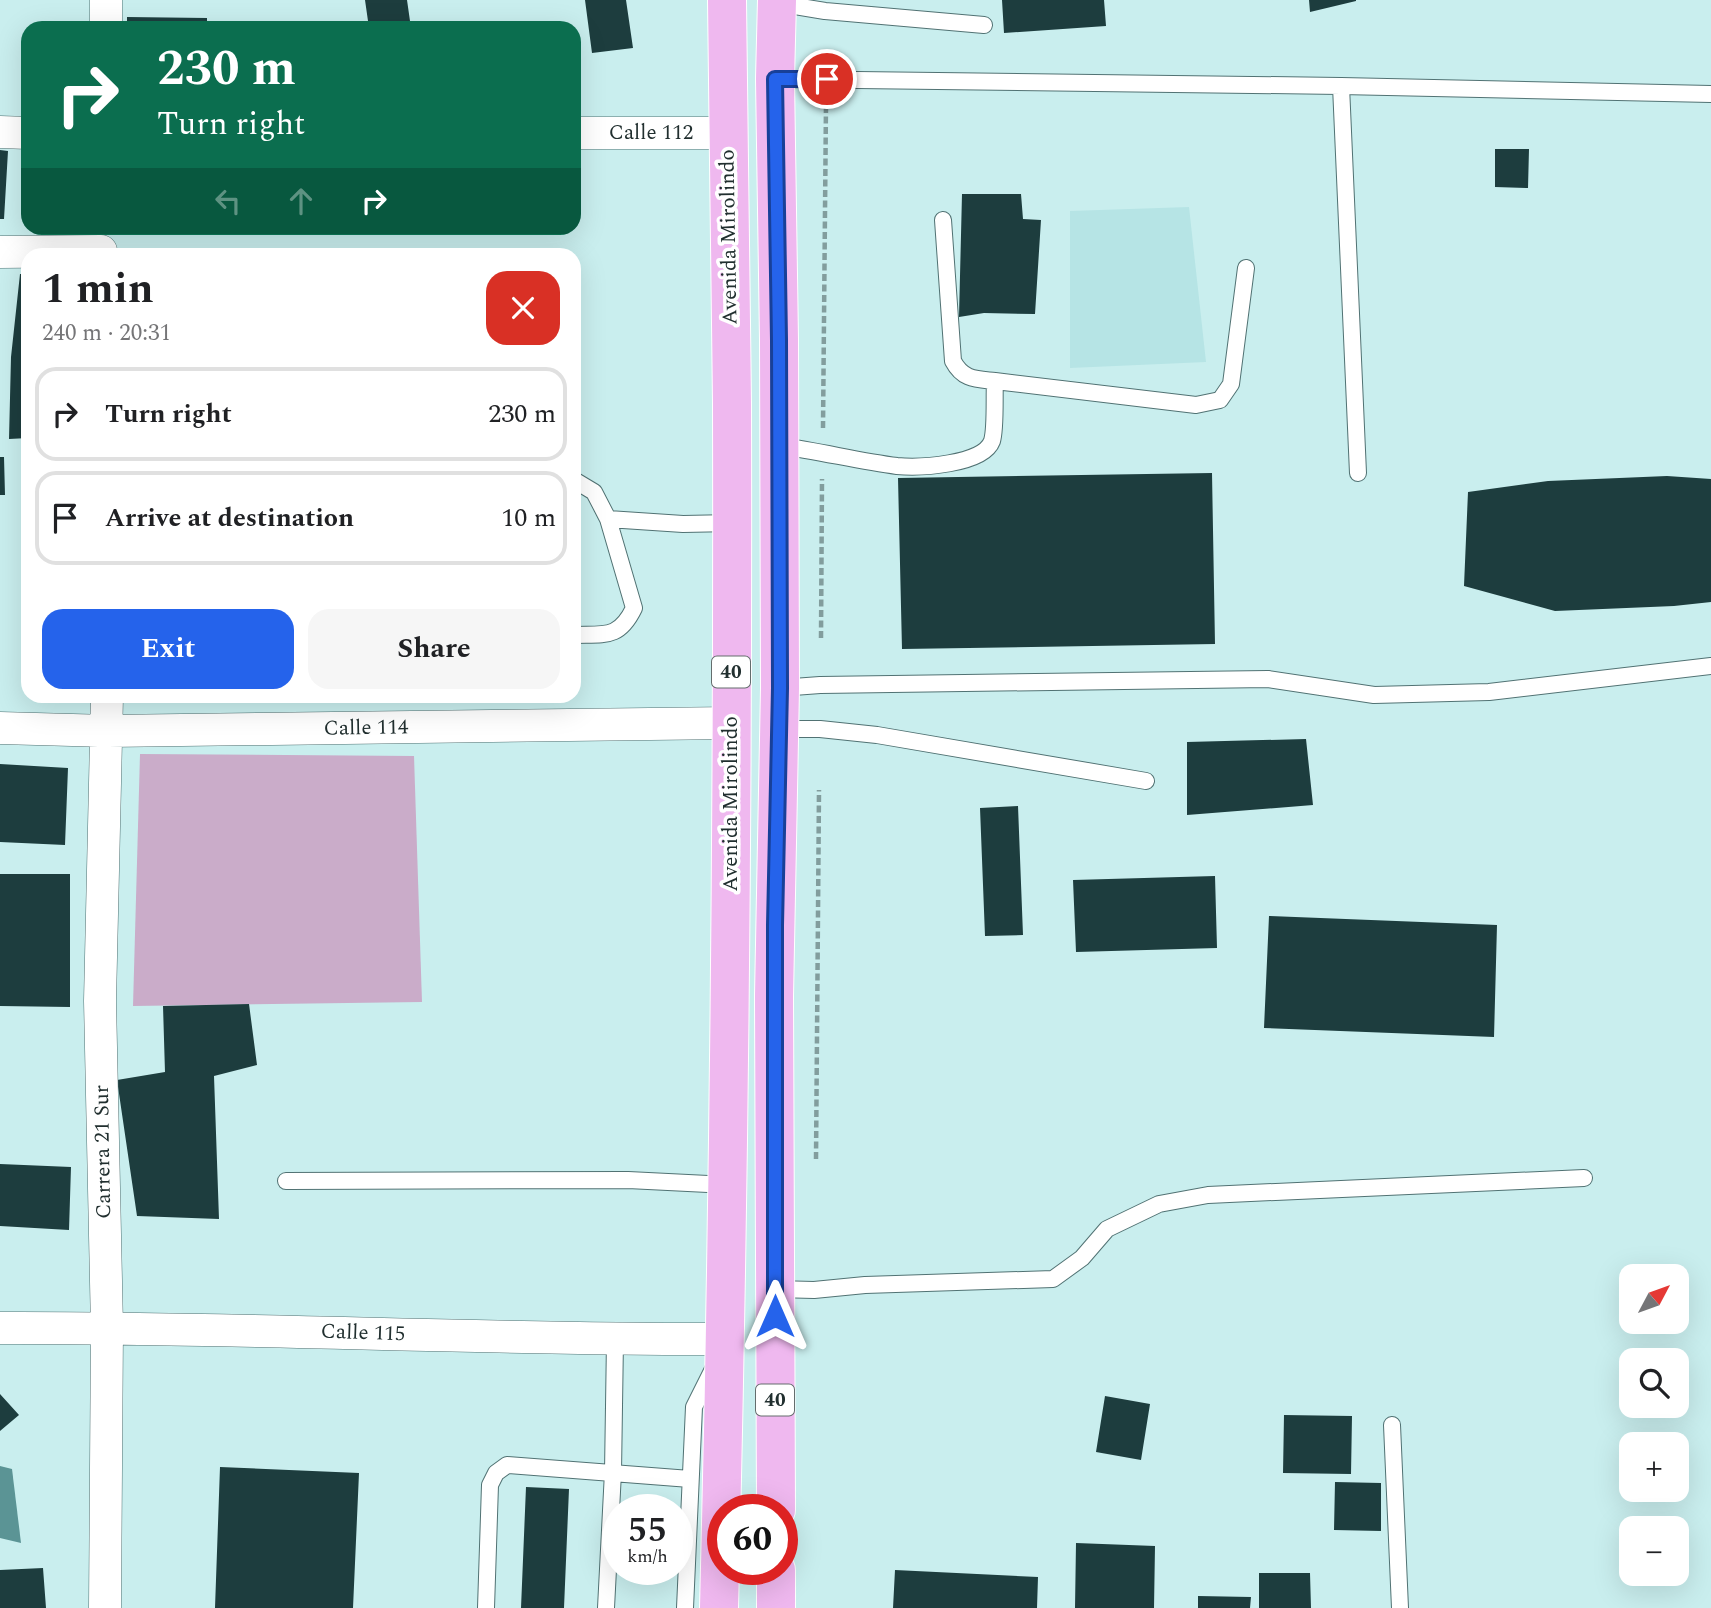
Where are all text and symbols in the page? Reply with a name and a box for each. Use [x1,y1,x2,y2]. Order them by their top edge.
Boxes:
text: 230 m [157,32,296,107]
icon: right [42,49,133,140]
pin [797,49,857,109]
icon: arrive [808,60,846,98]
text: Turn right [157,100,305,149]
street label: Calle 112 [609,117,693,149]
street label: Avenida Mirolindo [711,149,747,325]
icon: left [209,182,247,220]
icon: ahead [282,182,320,220]
icon: right [355,182,393,220]
text: 1 min [42,258,154,321]
button: close [486,271,560,345]
text: 240 m · 20:31 [42,316,171,351]
text: Turn right [105,394,232,434]
text: 230 m [488,394,556,434]
icon: right [46,395,84,433]
text: Arrive at destination [105,498,354,538]
text: 10 m [501,498,556,538]
icon: arrive [46,499,84,537]
button: Exit [42,609,294,689]
button: Share [308,609,560,689]
road number: 40 [712,656,750,688]
street label: Calle 114 [323,711,409,745]
street label: Avenida Mirolindo [715,716,747,892]
street label: Carrera 21 Sur [86,1085,120,1219]
north arrow [1619,1264,1689,1334]
map controls [1619,1264,1689,1586]
position arrow [738,1279,812,1353]
street label: Calle 115 [320,1316,406,1350]
button: search [1619,1348,1689,1418]
road number: 40 [756,1384,794,1416]
button: + [1619,1432,1689,1502]
speed limit sign: 60 [707,1494,798,1585]
text: 55 [628,1504,667,1557]
button: − [1619,1516,1689,1586]
text: km/h [627,1543,668,1570]

